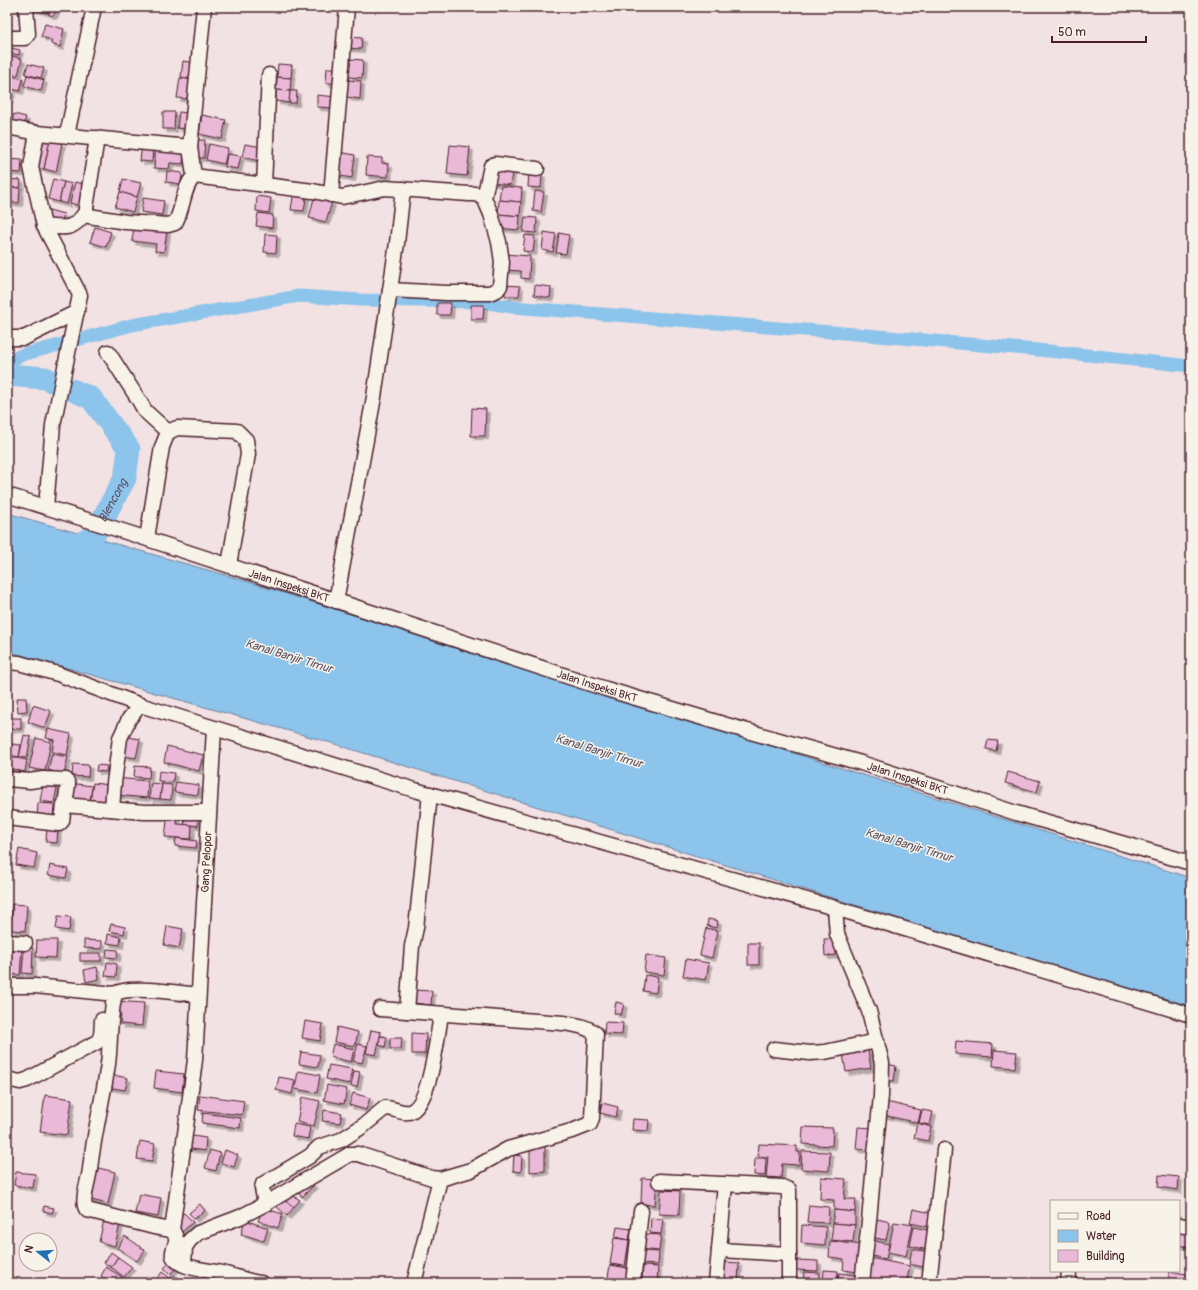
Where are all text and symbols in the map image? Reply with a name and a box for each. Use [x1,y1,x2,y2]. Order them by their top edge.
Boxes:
scale bar [1052,18,1146,44]
text: 50 m [1058,25,1086,40]
water label: Blencong [95,476,132,525]
street label: Jalan Inspeksi BKT [247,567,331,605]
water label: Kanal Banjir Timur [243,636,336,677]
street label: Jalan Inspeksi BKT [555,667,639,705]
water label: Kanal Banjir Timur [553,731,646,772]
street label: Jalan Inspeksi BKT [865,759,949,798]
water label: Kanal Banjir Timur [863,825,956,866]
street label: Gang Pelopor [198,831,215,893]
legend [1050,1200,1180,1272]
text: Road [1086,1209,1111,1224]
text: Water [1086,1229,1117,1244]
north arrow [18,1232,58,1272]
text: N [22,1243,36,1255]
text: Building [1086,1249,1125,1264]

